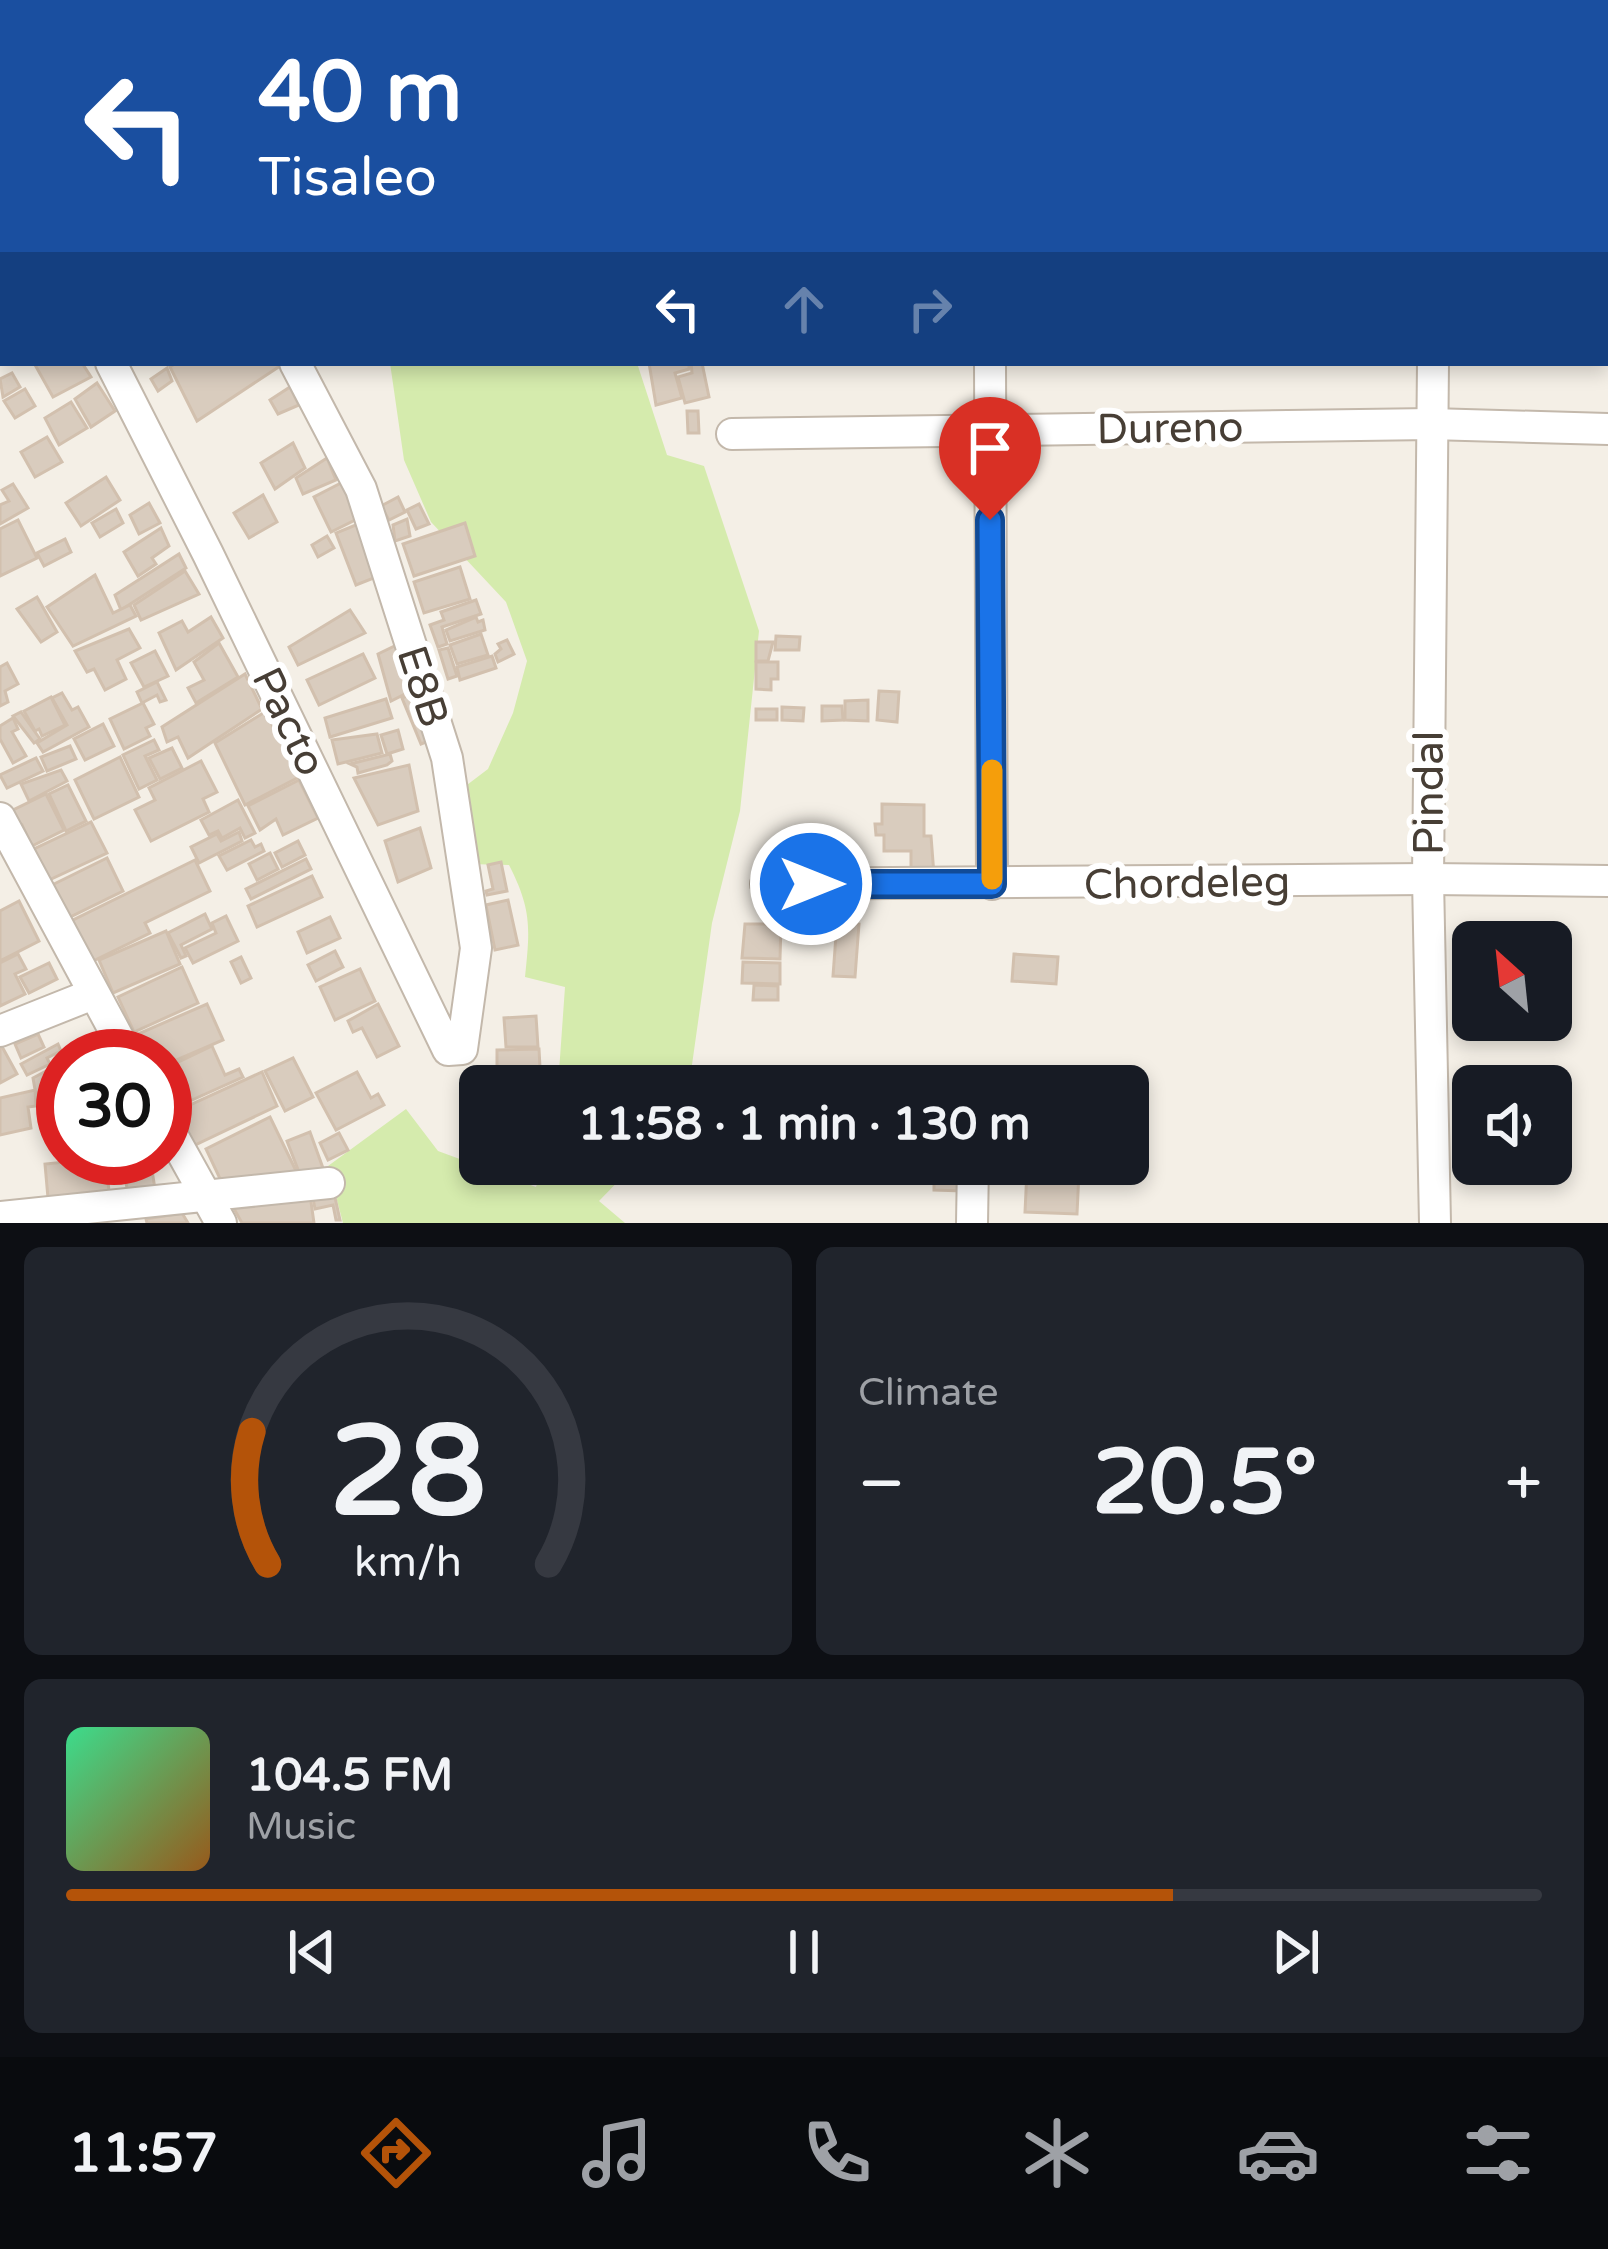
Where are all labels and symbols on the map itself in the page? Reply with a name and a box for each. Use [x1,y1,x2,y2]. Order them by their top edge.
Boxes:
pin [939,397,1041,520]
street label: Dureno [1096,402,1244,455]
street label: E8B [386,639,460,733]
street label: Pacto [241,659,337,784]
street label: Pindal [1404,731,1455,855]
position arrow [748,821,874,947]
street label: Chordeleg [1083,856,1291,911]
north arrow [1452,921,1572,1041]
speed limit sign: 30 [36,1029,192,1185]

